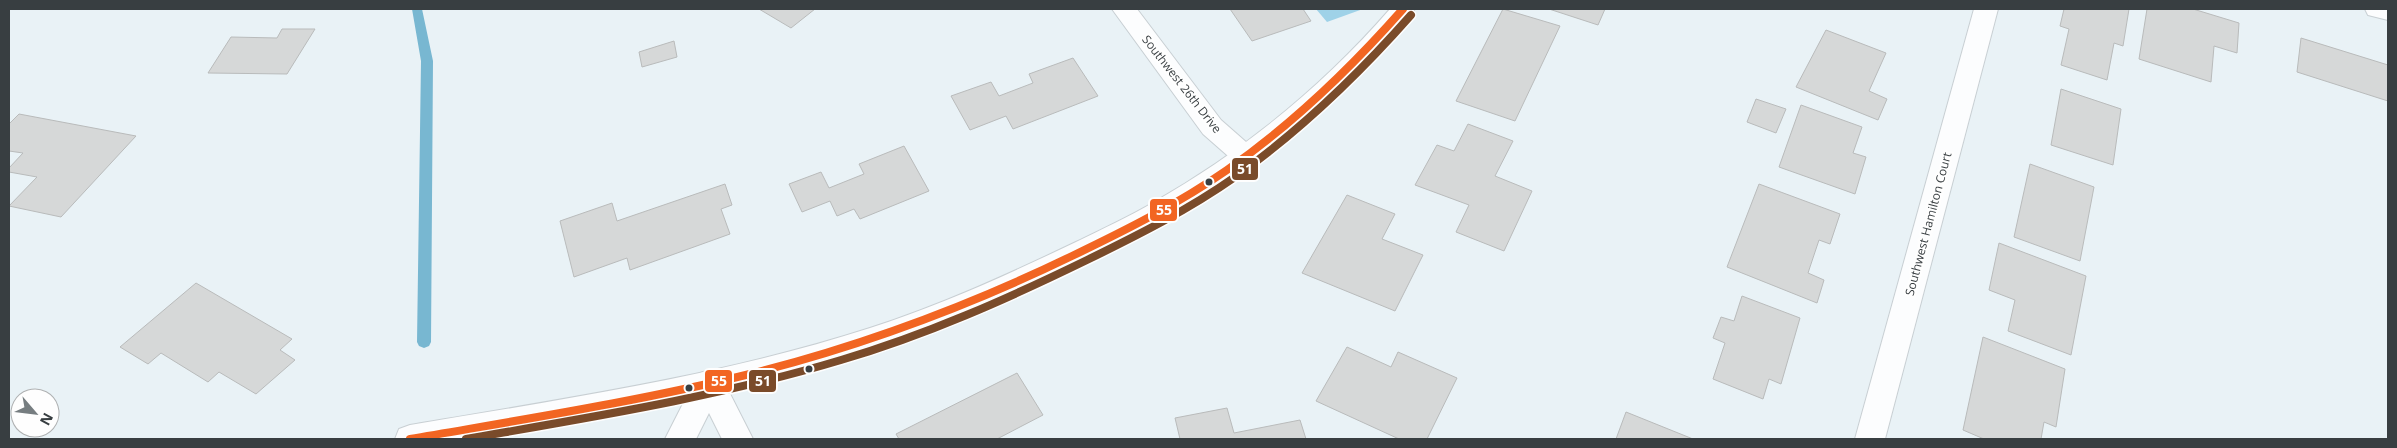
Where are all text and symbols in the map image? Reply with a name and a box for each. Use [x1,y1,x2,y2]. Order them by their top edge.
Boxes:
street label: Southwest 26th Drive [1138,32,1226,137]
street label: Southwest Hamilton Court [1901,150,1955,298]
line badge: 51 [1231,157,1259,181]
text: 51 [1237,159,1253,178]
unlabelled marker [1204,177,1214,187]
line badge: 55 [1149,198,1178,222]
text: 55 [1156,200,1172,219]
unlabelled marker [804,364,814,374]
line badge: 55 [704,369,733,393]
line badge: 51 [748,369,777,393]
text: 55 [711,371,727,390]
text: 51 [755,371,771,390]
unlabelled marker [684,383,694,393]
north arrow [10,388,60,438]
text: N [36,410,58,429]

